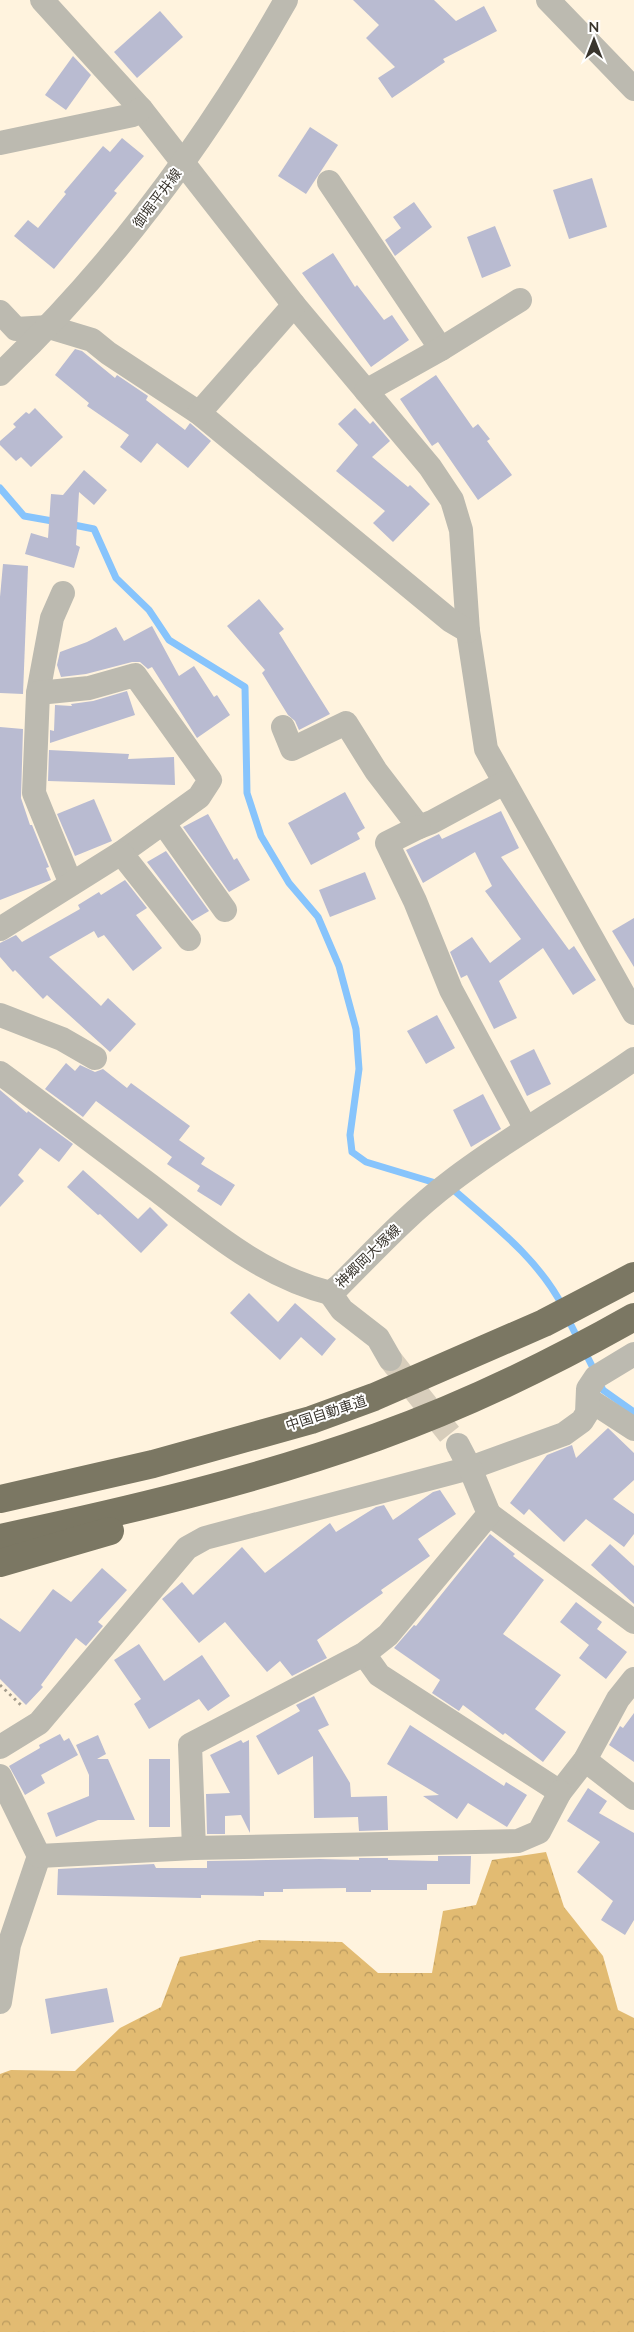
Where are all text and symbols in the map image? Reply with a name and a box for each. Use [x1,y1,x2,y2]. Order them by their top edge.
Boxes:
north arrow [569,15,619,65]
text: N [589,18,599,35]
street label: 御堀平井線 [129,165,184,231]
street label: 神郷岡大塚線 [332,1220,404,1291]
street label: 中国自動車道 [283,1391,368,1434]

